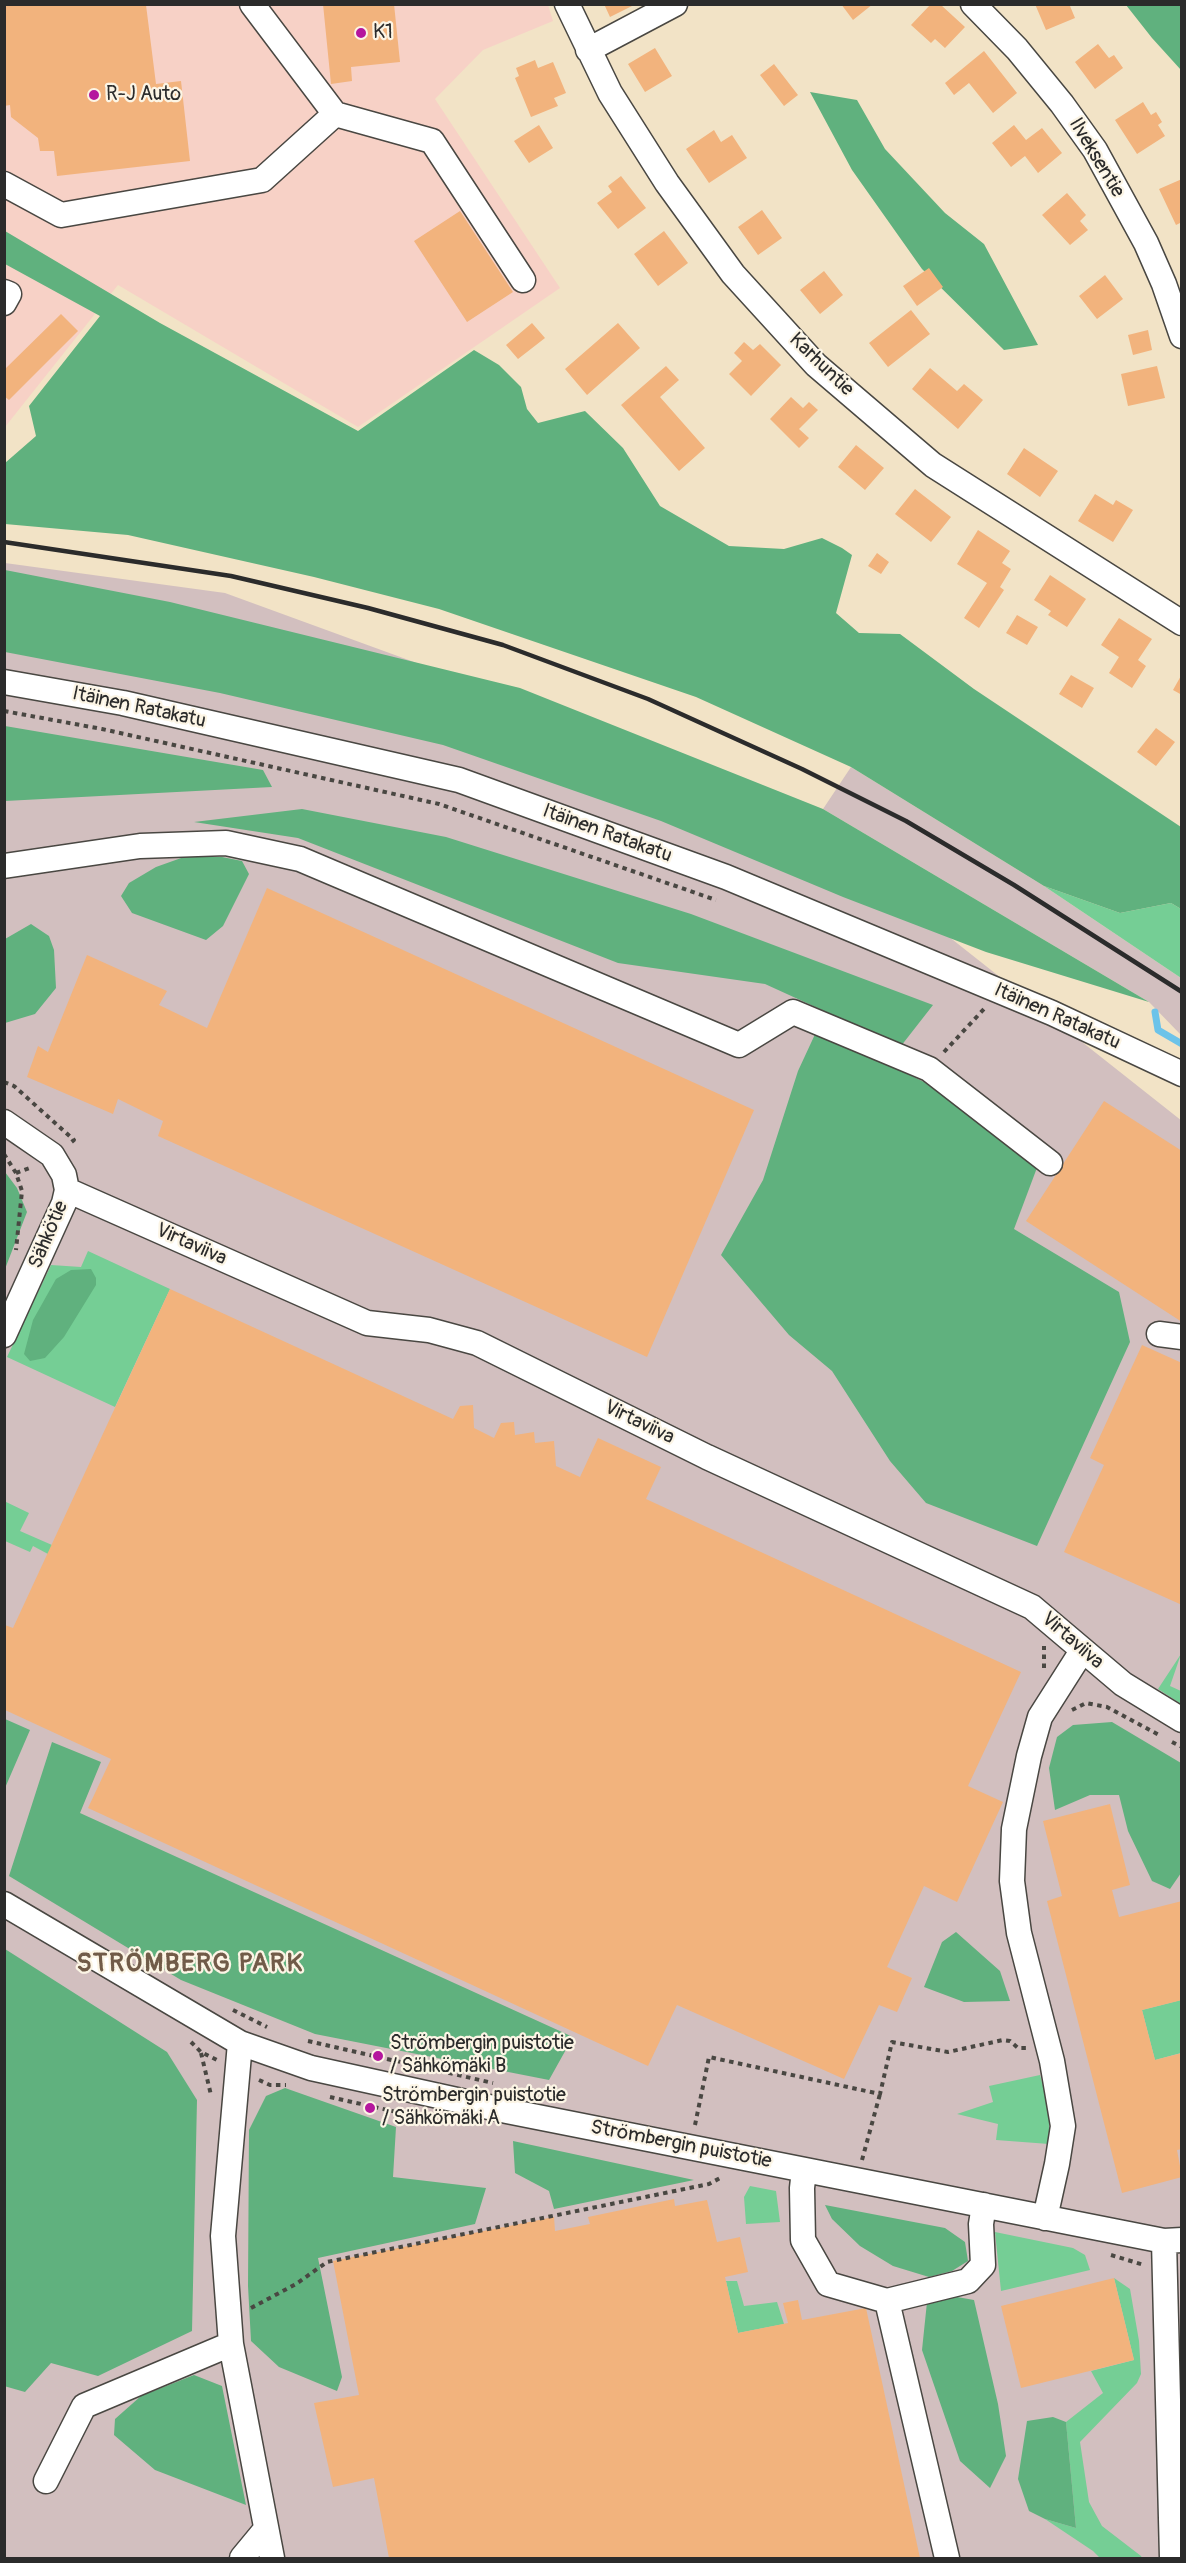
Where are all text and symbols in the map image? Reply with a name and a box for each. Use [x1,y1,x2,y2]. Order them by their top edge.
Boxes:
place label: K1 [373,21,393,45]
marker: K1 [354,26,368,40]
place label: R-J Auto [106,83,181,107]
marker: R-J Auto [87,88,101,102]
street label: Ilveksentie [1063,114,1129,202]
street label: Karhuntie [784,328,858,402]
street label: Itäinen Ratakatu [70,682,208,734]
street label: Itäinen Ratakatu [539,799,675,869]
street label: Itäinen Ratakatu [990,978,1124,1056]
street label: Sähkötie [24,1197,74,1273]
street label: Virtaviiva [152,1219,230,1271]
street label: Virtaviiva [600,1396,678,1450]
street label: Virtaviiva [1036,1607,1108,1675]
district label: STRÖMBERG PARK [76,1948,304,1980]
place label: Strömbergin puistotie / Sähkömäki B [390,2032,574,2079]
marker: Strömbergin puistotie / Sähkömäki B [371,2049,385,2063]
place label: Strömbergin puistotie / Sähkömäki A [382,2084,566,2131]
marker: Strömbergin puistotie / Sähkömäki A [363,2101,377,2115]
street label: Strömbergin puistotie [589,2116,773,2174]

